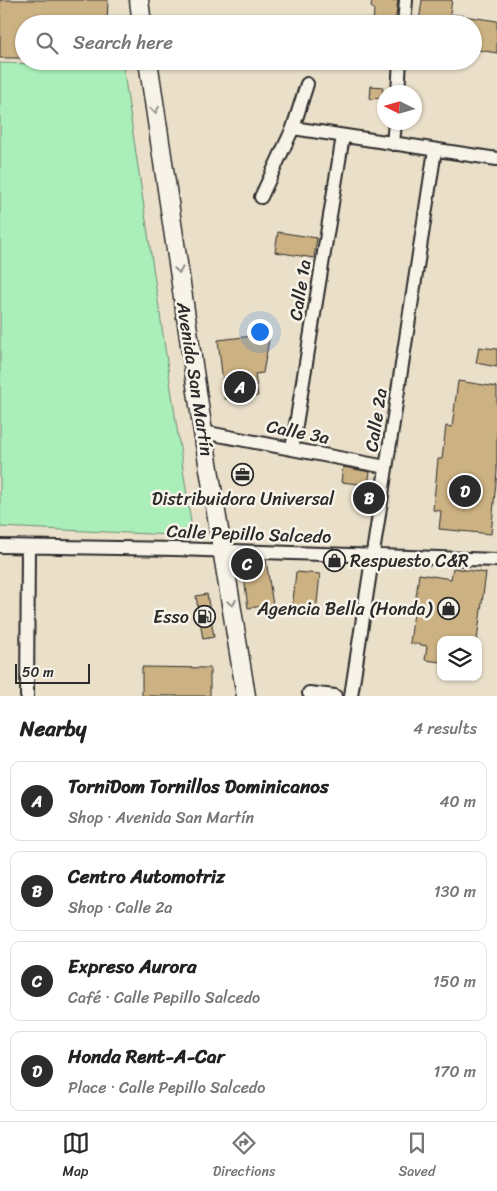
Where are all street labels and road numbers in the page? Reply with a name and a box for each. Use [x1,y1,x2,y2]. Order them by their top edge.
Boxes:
street label: Calle 1a [279,257,321,323]
street label: Avenida San Martín [167,299,223,459]
street label: Calle 2a [355,386,397,454]
street label: Calle 3a [264,410,332,454]
street label: Calle Pepillo Salcedo [166,515,332,553]

